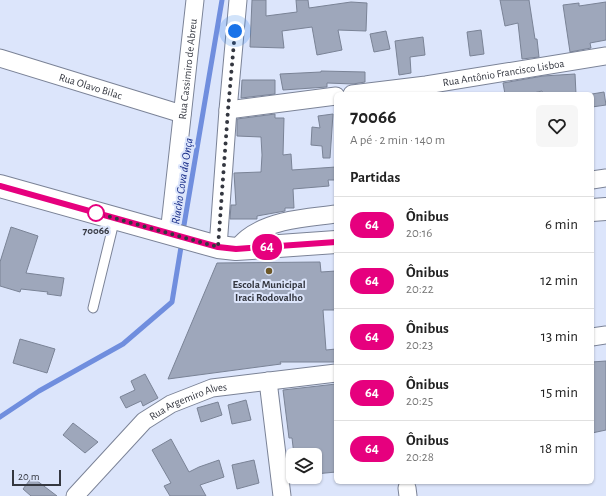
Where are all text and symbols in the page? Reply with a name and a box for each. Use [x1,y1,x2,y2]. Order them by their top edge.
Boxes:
street label: Rua Cassimiro de Abreu [176,18,198,120]
your location [225,21,245,41]
street label: Rua Antônio Francisco Lisboa [442,57,565,88]
street label: Rua Olavo Bilac [58,71,124,101]
button: heart [536,105,578,147]
text: 70066 [350,108,396,127]
text: A pé · 2 min · 140 m [350,134,445,147]
water label: Riacho Cova da Onça [169,137,195,225]
text: Partidas [350,170,400,185]
marker: 70066 [87,204,105,222]
text: Ônibus [406,209,449,224]
text: 6 min [545,217,578,232]
text: 64 [365,218,379,232]
place label: 70066 [83,225,109,236]
text: 20:16 [406,227,432,240]
line badge: 64 [249,234,285,260]
text: 64 [260,240,274,254]
text: Ônibus [406,265,449,280]
marker: Escola Municipal Iraci Rodovalho [264,266,274,276]
text: 12 min [540,273,578,288]
text: 64 [365,274,379,288]
place label: Escola Municipal Iraci Rodovalho [232,279,306,303]
text: 20:22 [406,283,434,296]
text: Ônibus [406,321,449,336]
text: 13 min [541,329,578,344]
text: 64 [365,330,379,344]
text: 20:23 [406,339,433,352]
text: Ônibus [406,377,449,392]
street label: Rua Argemiro Alves [147,381,228,422]
text: 15 min [541,385,578,400]
text: 64 [365,386,379,400]
text: 20:25 [406,395,433,408]
text: Ônibus [406,433,449,448]
text: 18 min [540,441,578,456]
text: 64 [365,442,379,456]
map controls [286,448,322,484]
button: layers [286,448,322,484]
text: 20:28 [406,451,434,464]
scale bar [12,468,61,487]
text: 20 m [18,471,39,482]

